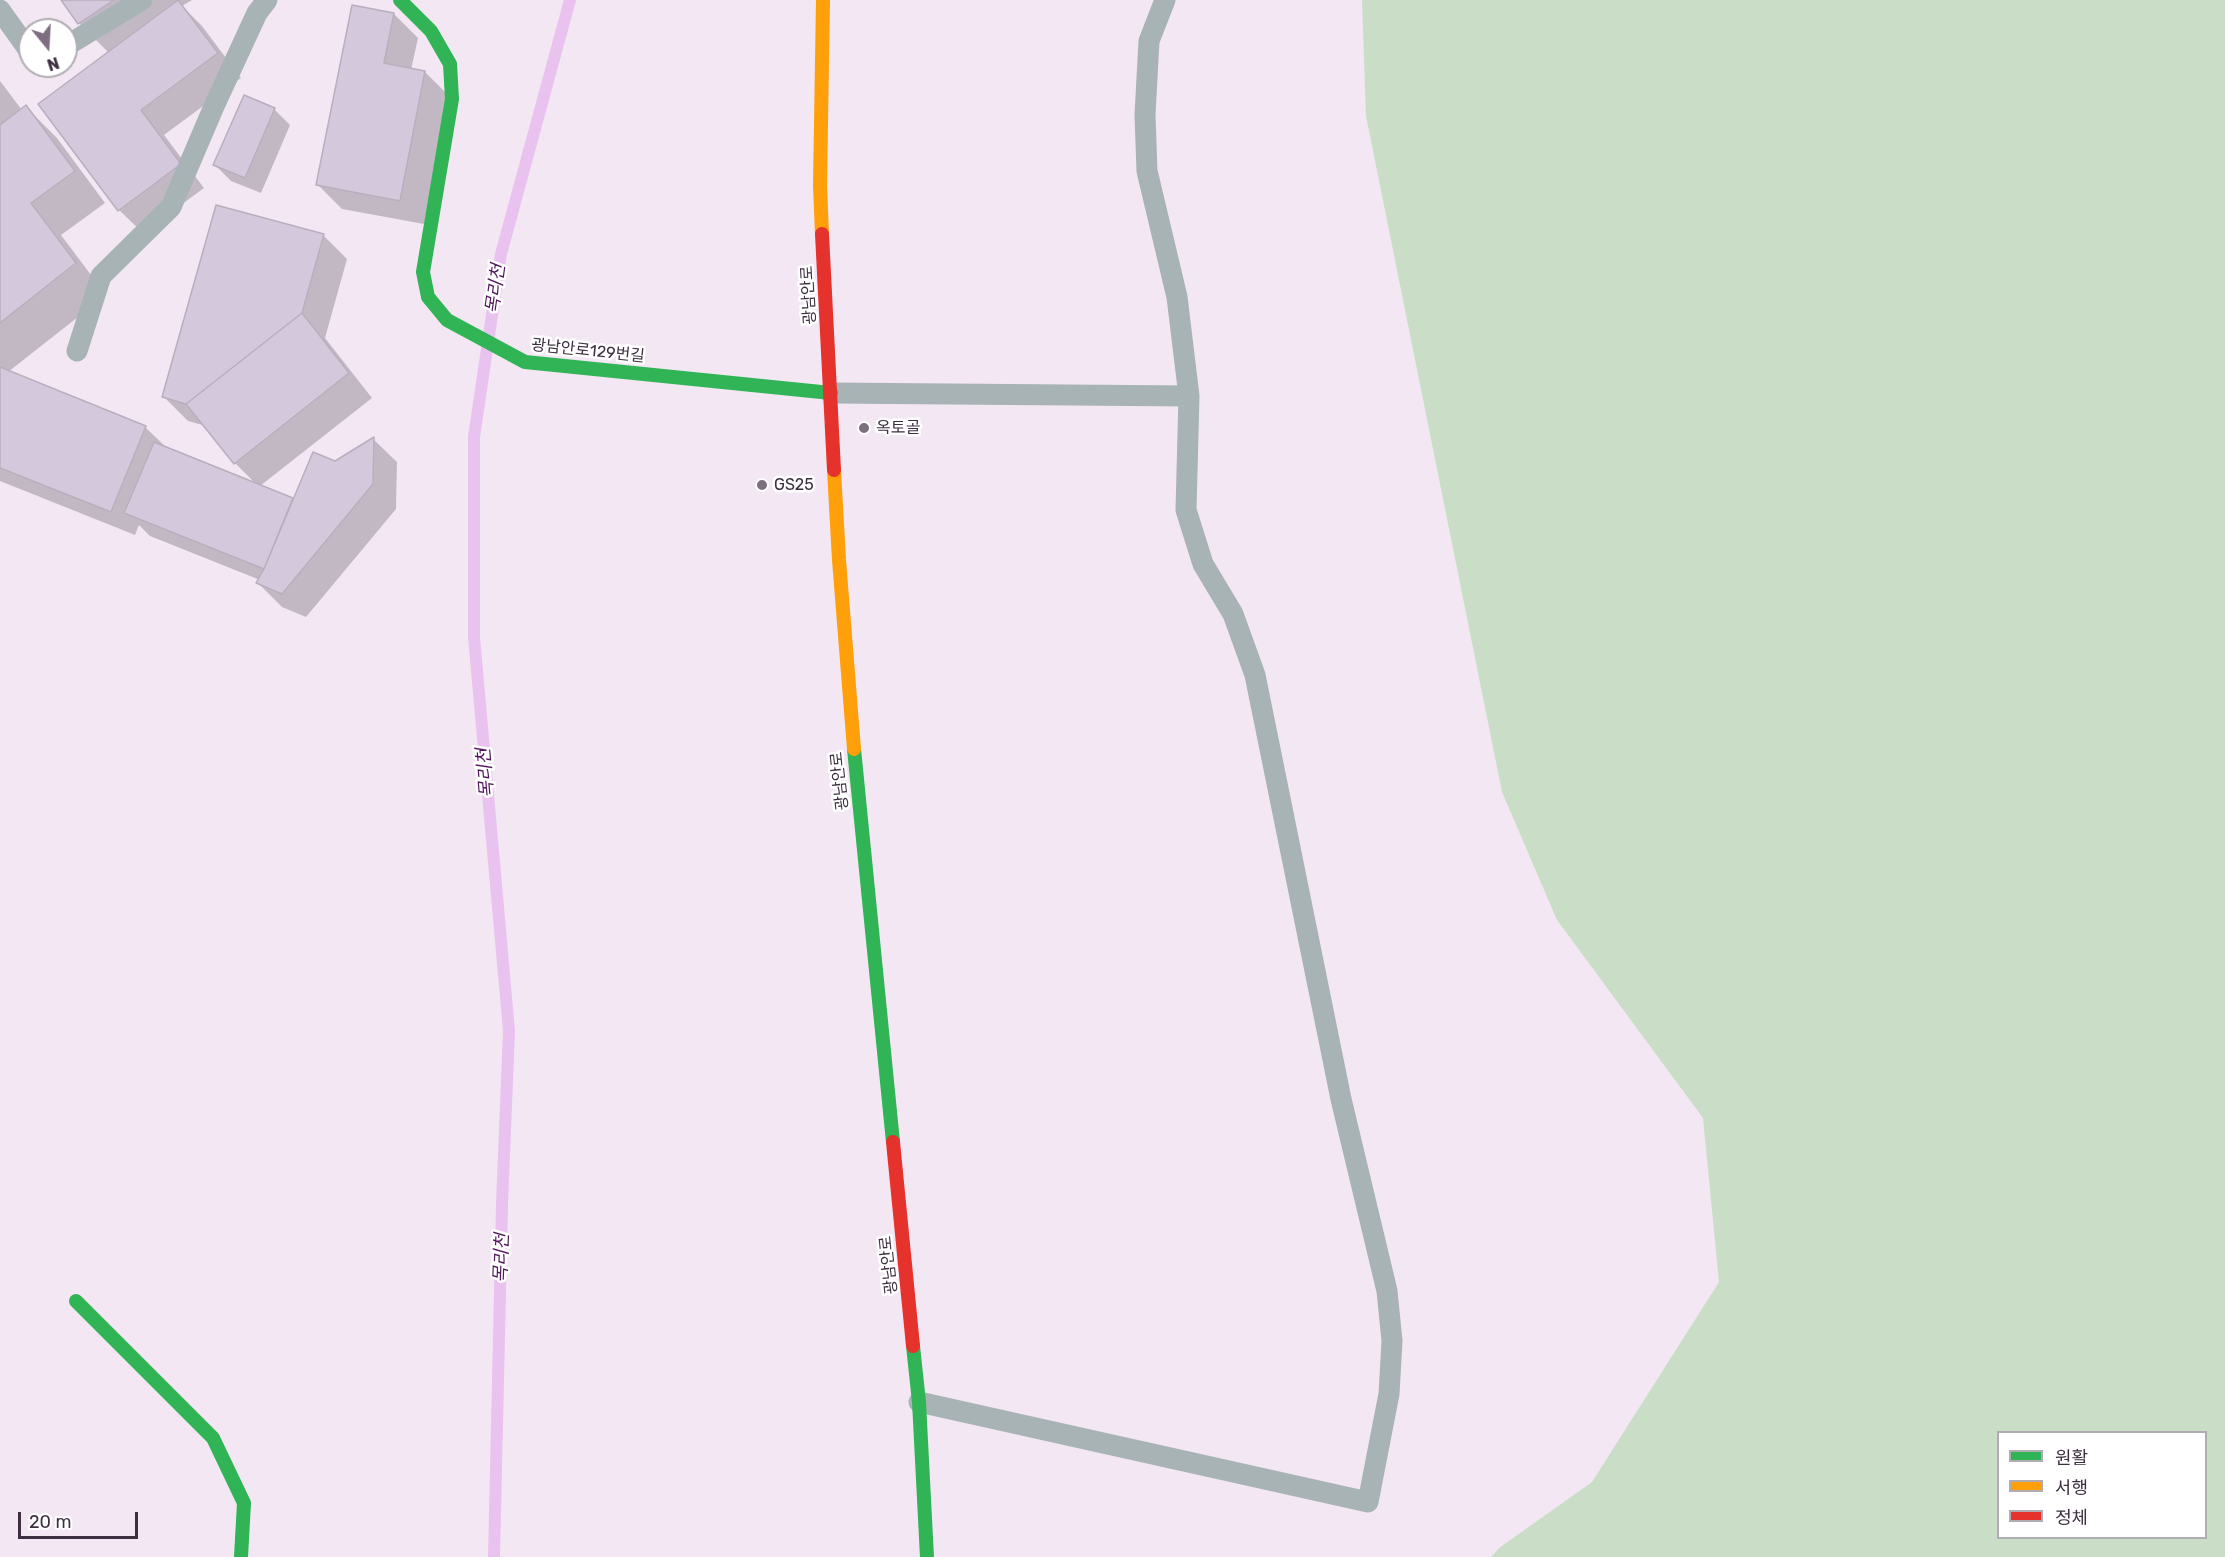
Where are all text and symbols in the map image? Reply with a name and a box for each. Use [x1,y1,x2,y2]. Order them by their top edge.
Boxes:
north arrow [18,18,78,78]
text: N [45,53,62,75]
water label: 목리천 [482,263,510,315]
street label: 광남안로 [798,265,820,325]
street label: 광남안로129번길 [530,335,646,367]
place label: 옥토골 [876,418,920,438]
marker: 옥토골 [857,421,871,435]
place label: GS25 [774,475,814,495]
marker: GS25 [755,478,769,492]
water label: 목리천 [473,747,499,799]
street label: 광남안로 [827,751,853,811]
water label: 목리천 [490,1233,514,1283]
street label: 광남안로 [876,1235,902,1295]
legend [1997,1431,2207,1539]
text: 원활 [2055,1447,2088,1469]
text: 서행 [2055,1477,2088,1499]
scale bar [21,1500,141,1538]
text: 정체 [2055,1507,2088,1529]
text: 20 m [29,1511,71,1533]

